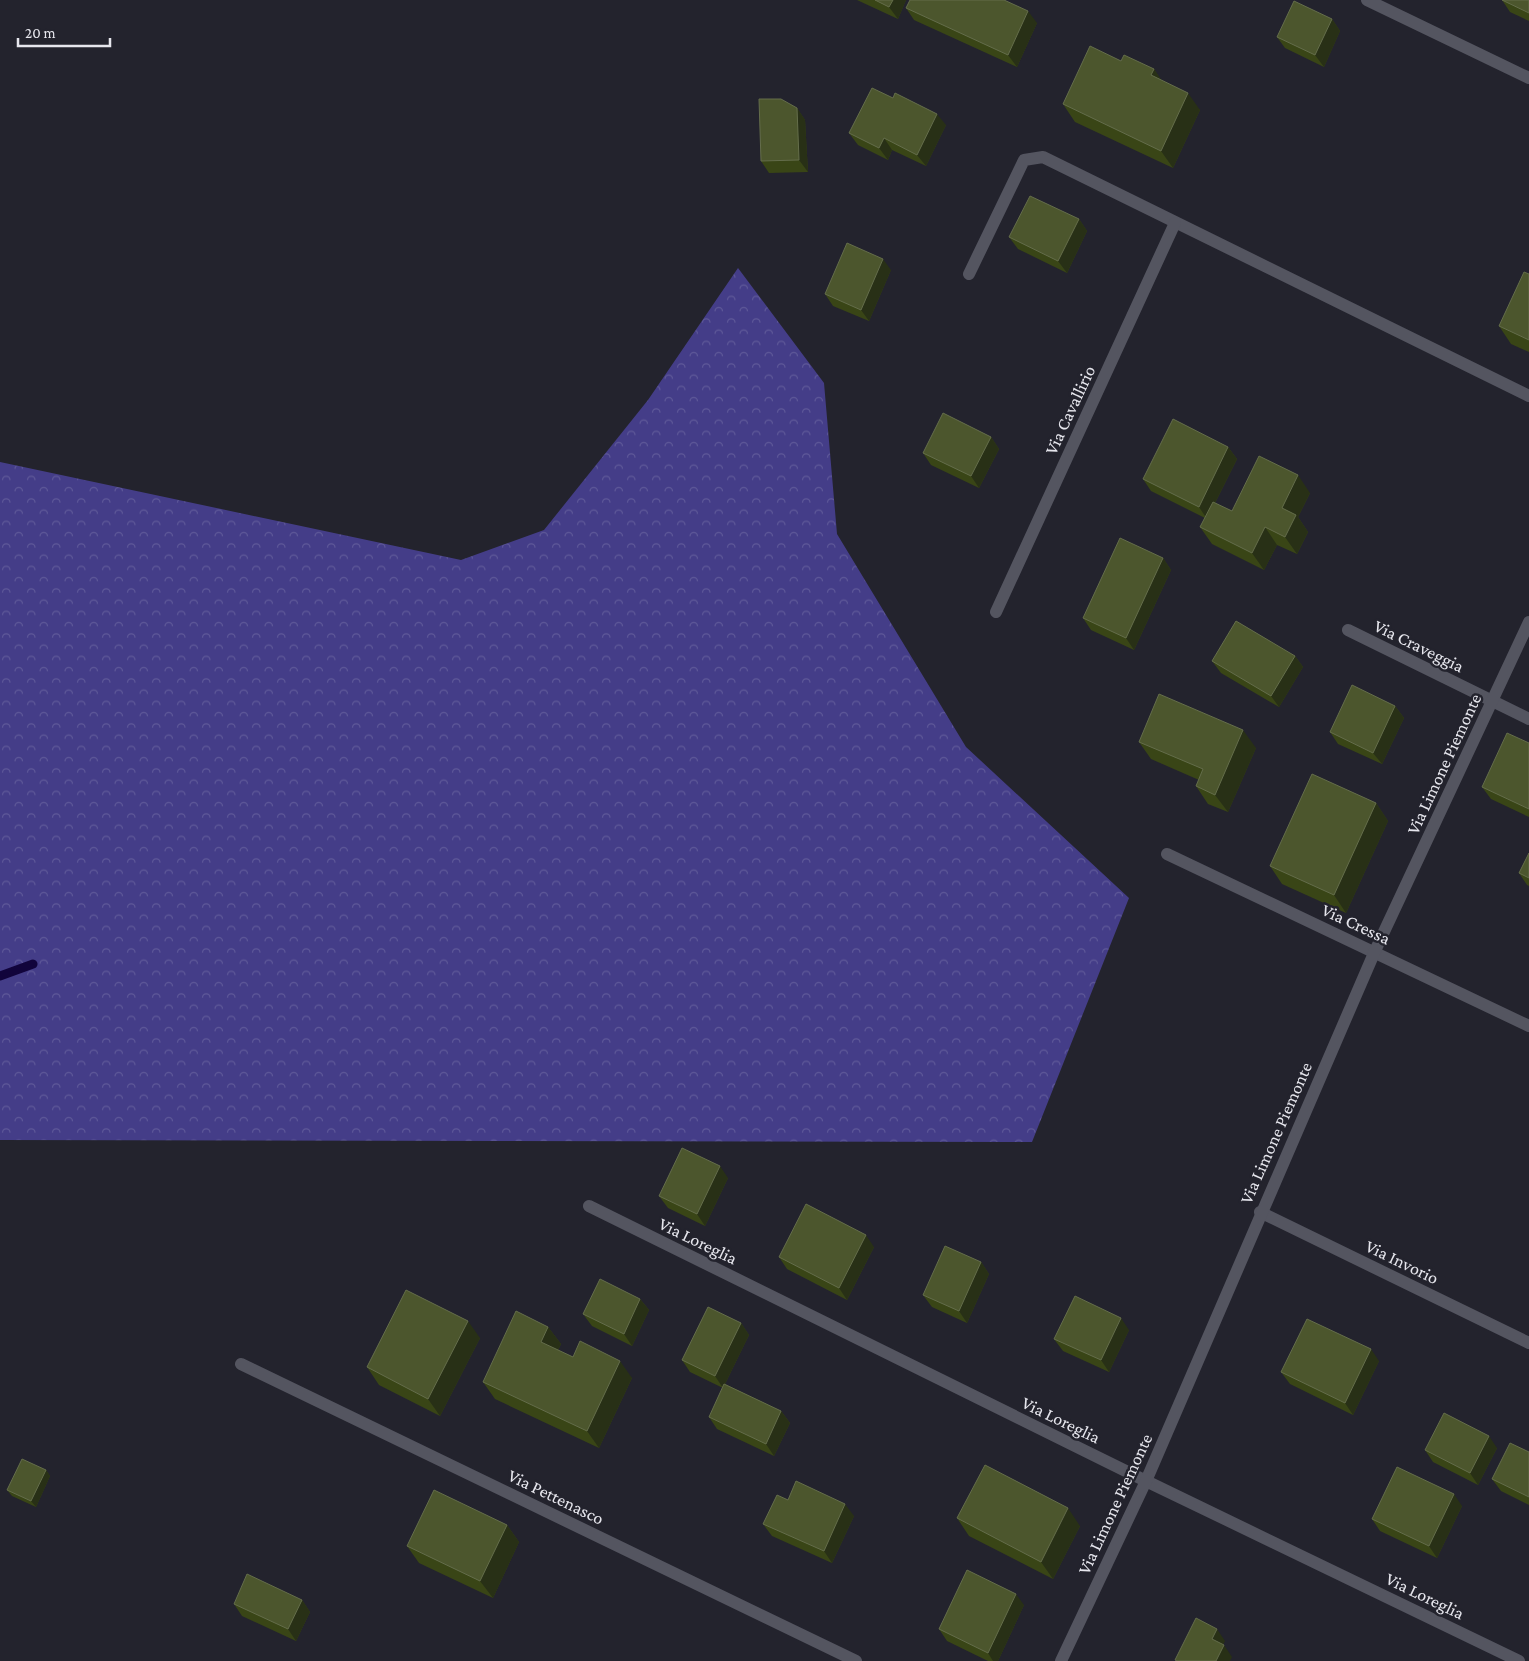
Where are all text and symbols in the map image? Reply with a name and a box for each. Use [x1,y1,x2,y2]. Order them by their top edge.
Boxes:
scale bar [18,15,110,47]
text: 20 m [25,25,56,41]
street label: Via Cavallirio [1041,362,1099,458]
street label: Via Craveggia [1371,616,1467,676]
street label: Via Limone Piemonte [1403,690,1485,838]
street label: Via Cressa [1319,899,1393,949]
street label: Via Limone Piemonte [1236,1059,1316,1207]
street label: Via Loreglia [656,1213,740,1269]
street label: Via Invorio [1362,1236,1442,1288]
street label: Via Loreglia [1019,1392,1103,1448]
street label: Via Limone Piemonte [1074,1430,1156,1578]
street label: Via Pettenasco [505,1465,607,1529]
street label: Via Loreglia [1383,1568,1467,1624]

